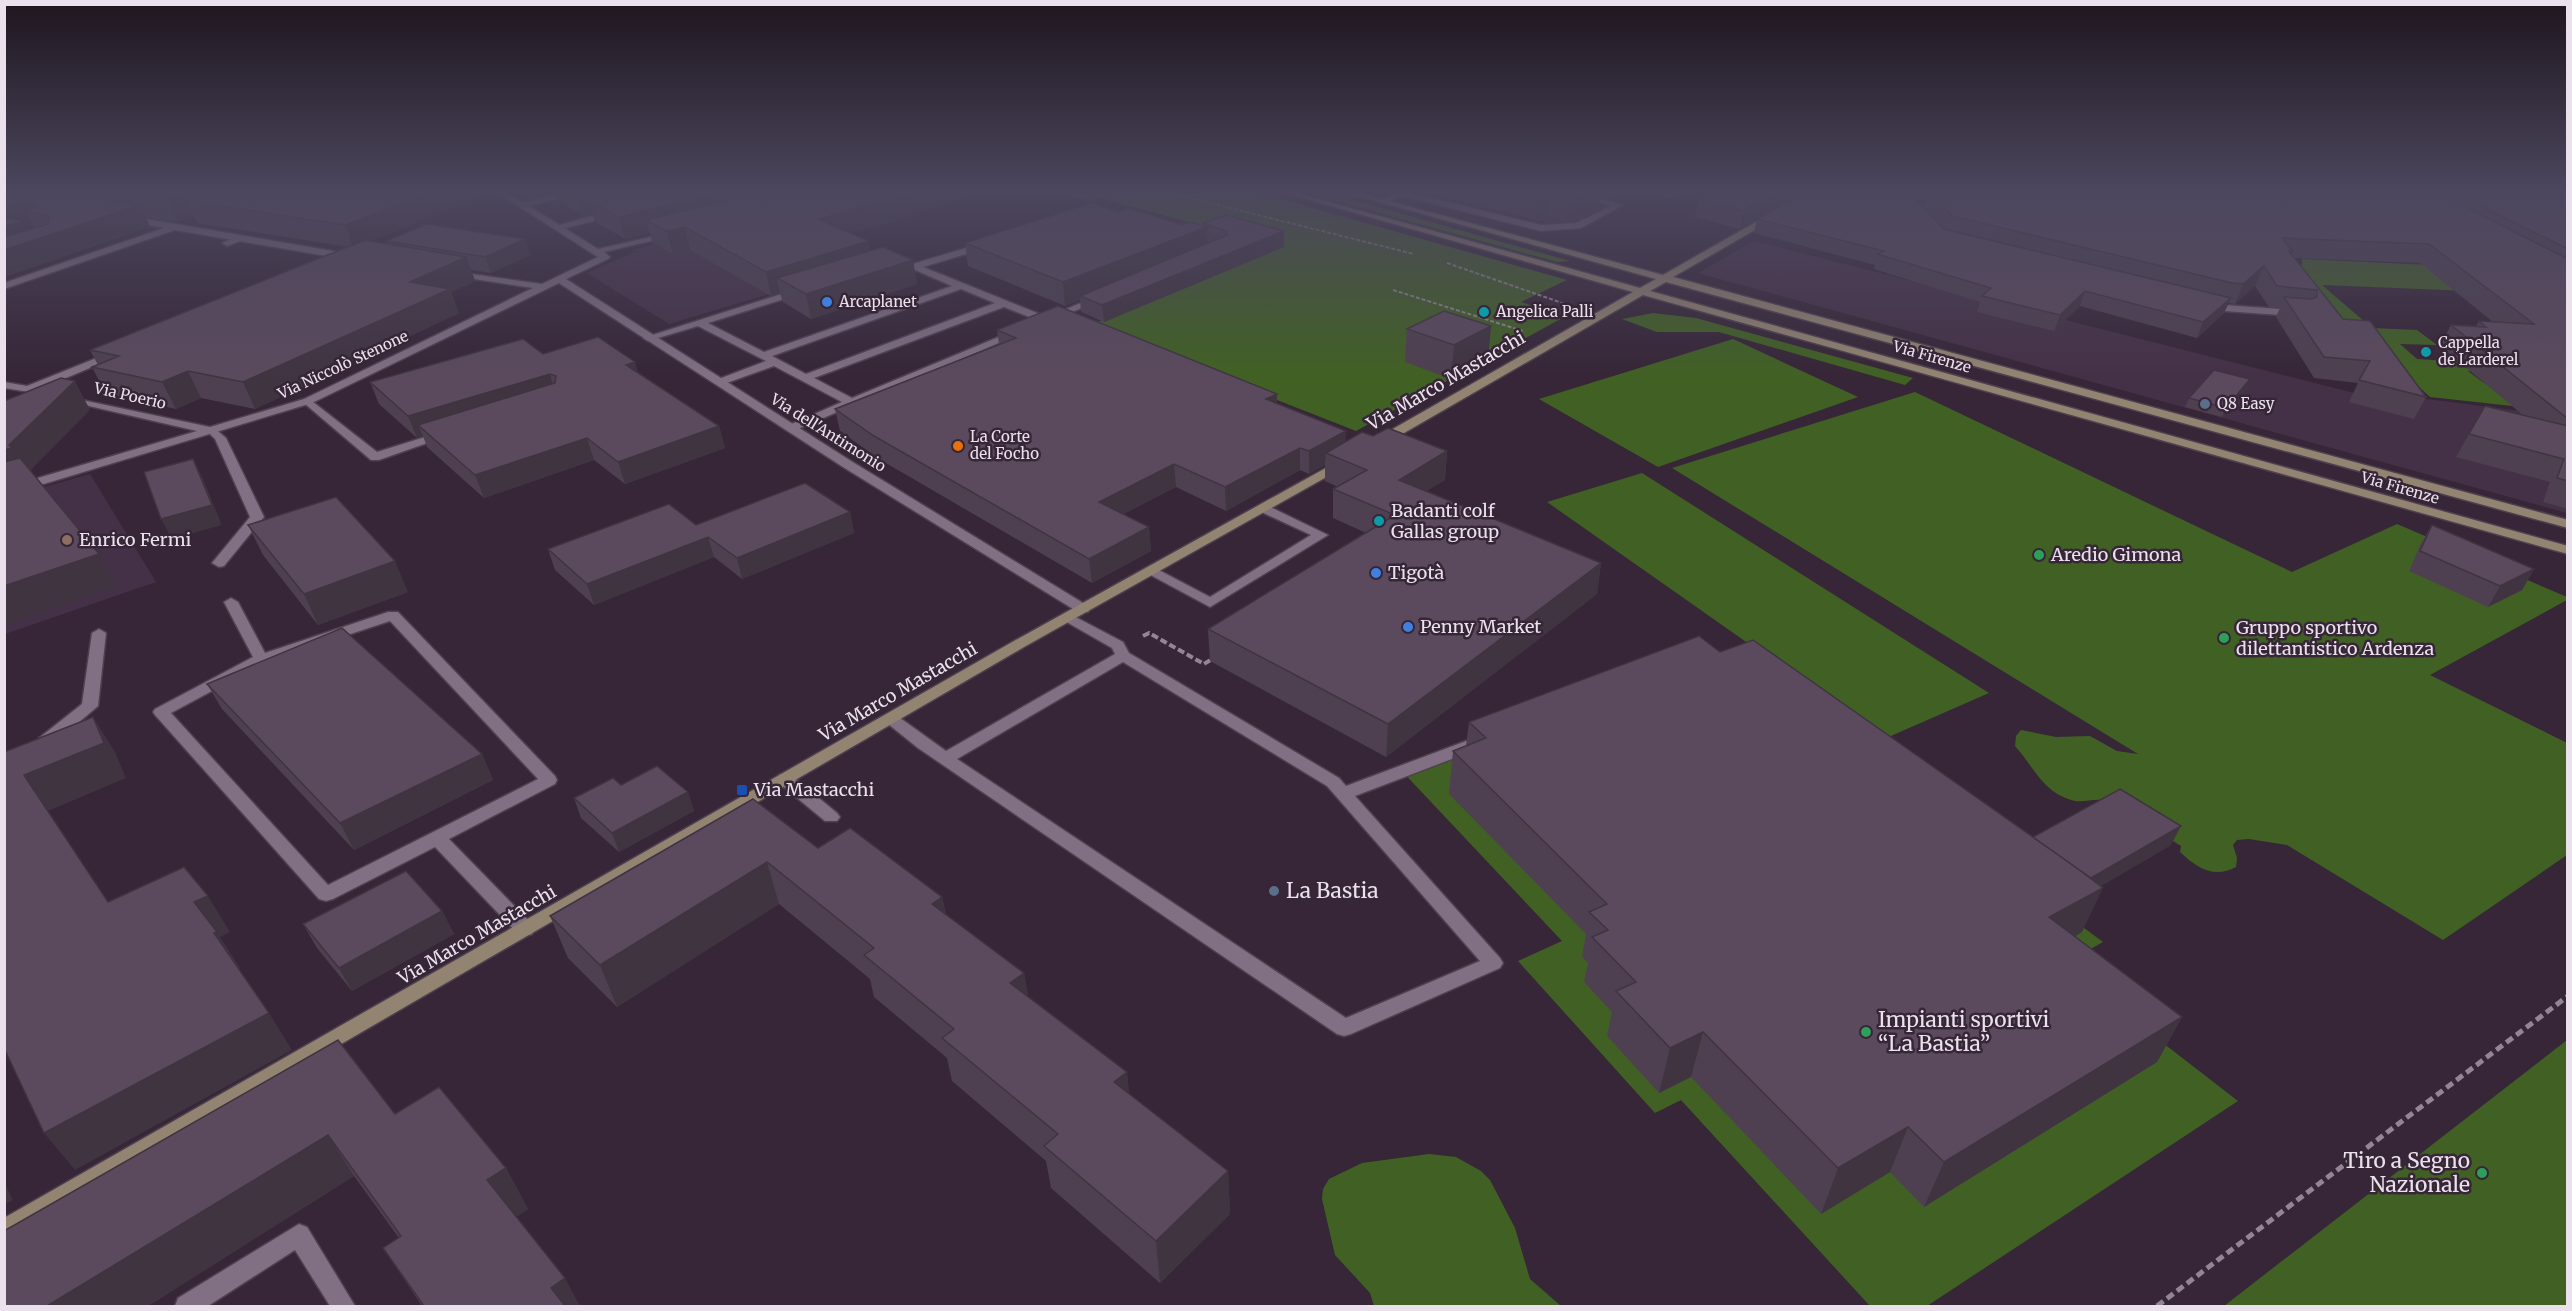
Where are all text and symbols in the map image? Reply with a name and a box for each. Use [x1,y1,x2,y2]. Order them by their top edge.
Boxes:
place label: Arcaplanet [838,292,917,311]
marker: Arcaplanet [820,295,834,309]
place label: Angelica Palli [1495,302,1594,321]
marker: Angelica Palli [1477,305,1491,319]
street label: Via Niccolò Stenone [274,326,411,404]
street label: Via Marco Mastacchi [1362,326,1529,436]
place label: Cappella de Larderel [2438,333,2519,369]
street label: Via Firenze [1890,336,1973,377]
marker: Cappella de Larderel [2419,345,2433,359]
street label: Via Poerio [91,378,168,413]
street label: Via dell'Antimonio [766,389,890,476]
place label: Q8 Easy [2217,394,2275,413]
marker: Q8 Easy [2198,397,2212,411]
place label: La Corte del Focho [970,427,1039,463]
marker: La Corte del Focho [951,439,965,453]
street label: Via Firenze [2358,467,2441,508]
place label: Badanti colf Gallas group [1391,499,1499,543]
marker: Badanti colf Gallas group [1372,514,1386,528]
place label: Enrico Fermi [79,528,192,551]
marker: Enrico Fermi [60,533,74,547]
place label: Aredio Gimona [2050,543,2181,566]
marker: Aredio Gimona [2032,548,2046,562]
place label: Tigotà [1388,561,1445,584]
marker: Tigotà [1369,566,1383,580]
place label: Penny Market [1420,615,1541,638]
place label: Gruppo sportivo dilettantistico Ardenza [2236,616,2434,660]
marker: Penny Market [1401,620,1415,634]
marker: Gruppo sportivo dilettantistico Ardenza [2217,631,2231,645]
street label: Via Marco Mastacchi [814,637,981,747]
place label: Via Mastacchi [753,778,874,801]
marker: Via Mastacchi [735,783,749,797]
place label: La Bastia [1286,877,1379,904]
street label: Via Marco Mastacchi [393,880,560,990]
marker: La Bastia [1267,884,1281,898]
place label: Impianti sportivi “La Bastia” [1878,1006,2050,1057]
marker: Impianti sportivi “La Bastia” [1859,1025,1873,1039]
place label: Tiro a Segno Nazionale [2343,1147,2470,1198]
marker: Tiro a Segno Nazionale [2475,1166,2489,1180]

